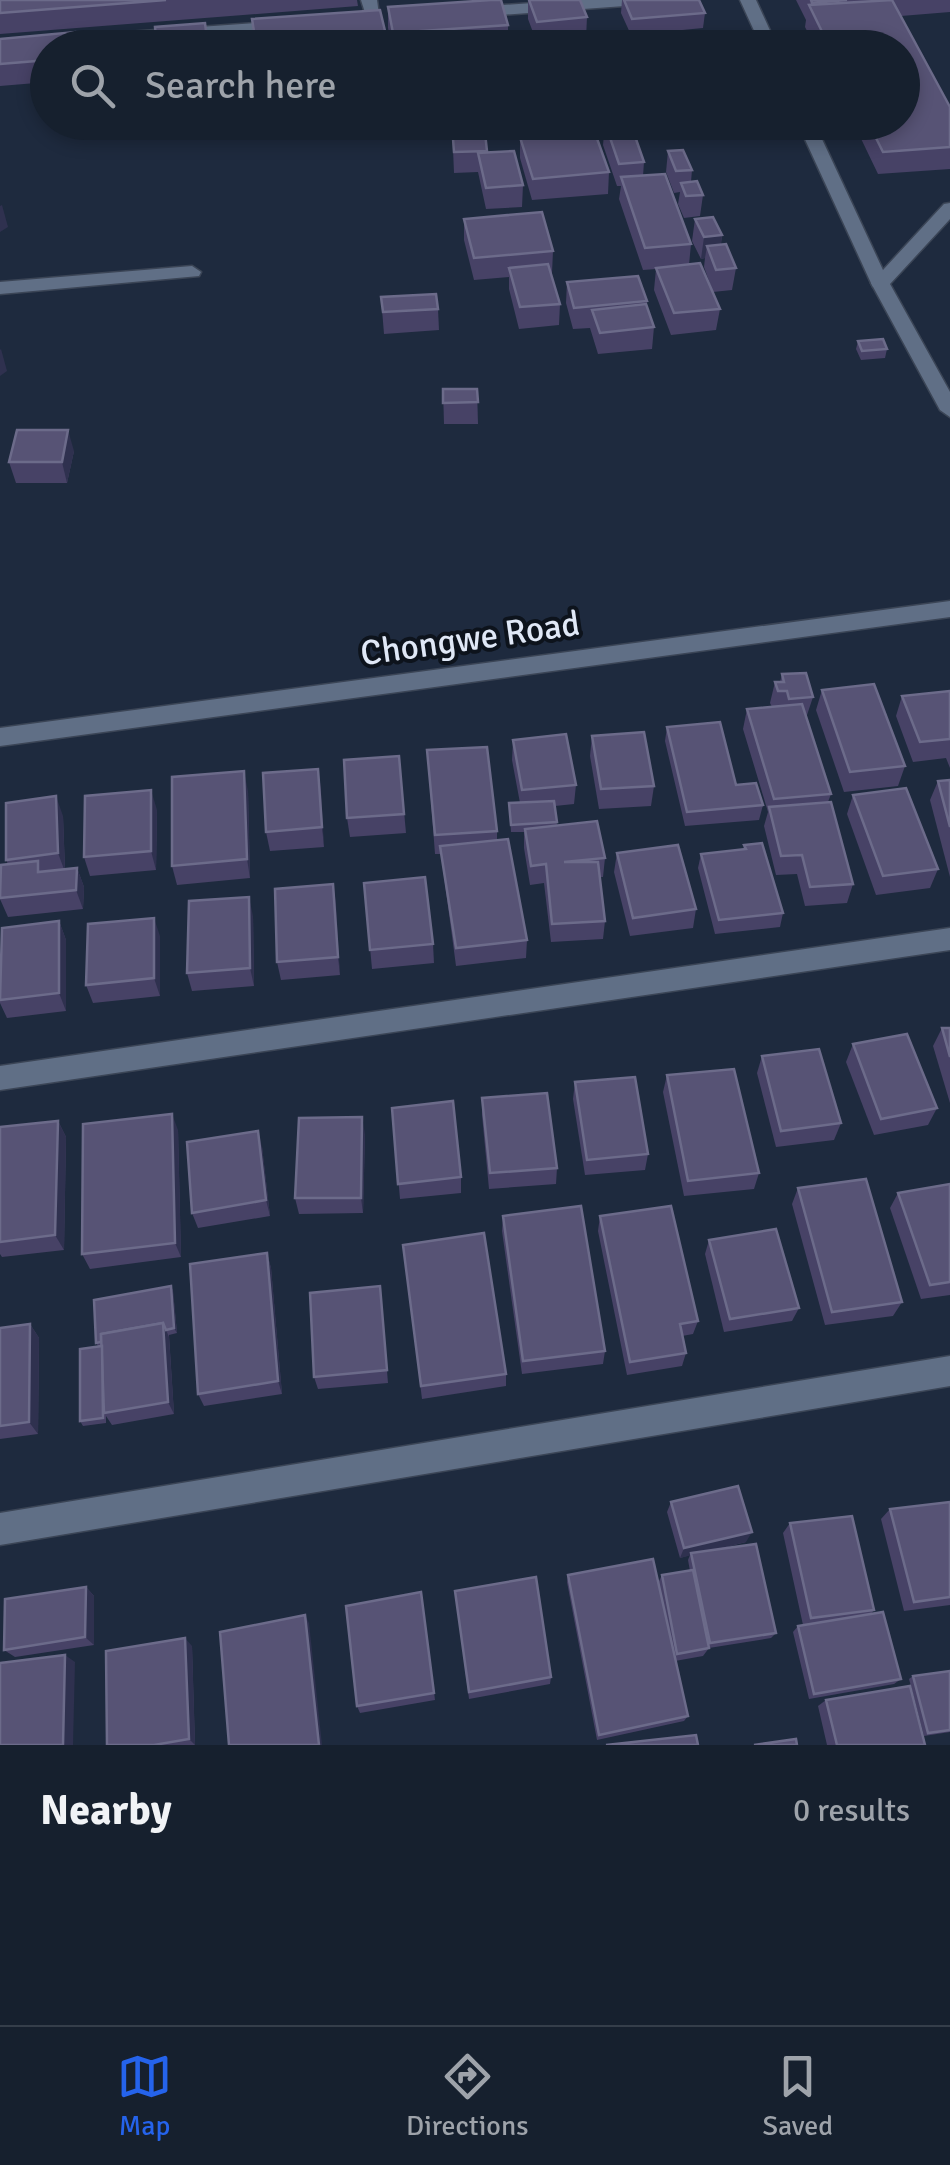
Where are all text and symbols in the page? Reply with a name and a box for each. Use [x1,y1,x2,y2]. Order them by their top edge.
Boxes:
search box [30,30,920,140]
icon: search [65,58,120,113]
text: Search here [145,62,337,109]
street label: Chongwe Road [358,602,582,675]
text: Nearby [40,1785,172,1836]
text: 0 results [793,1791,910,1830]
tab: Map [117,2049,172,2143]
tab: Directions [406,2049,528,2143]
tab: Saved [762,2049,833,2143]

